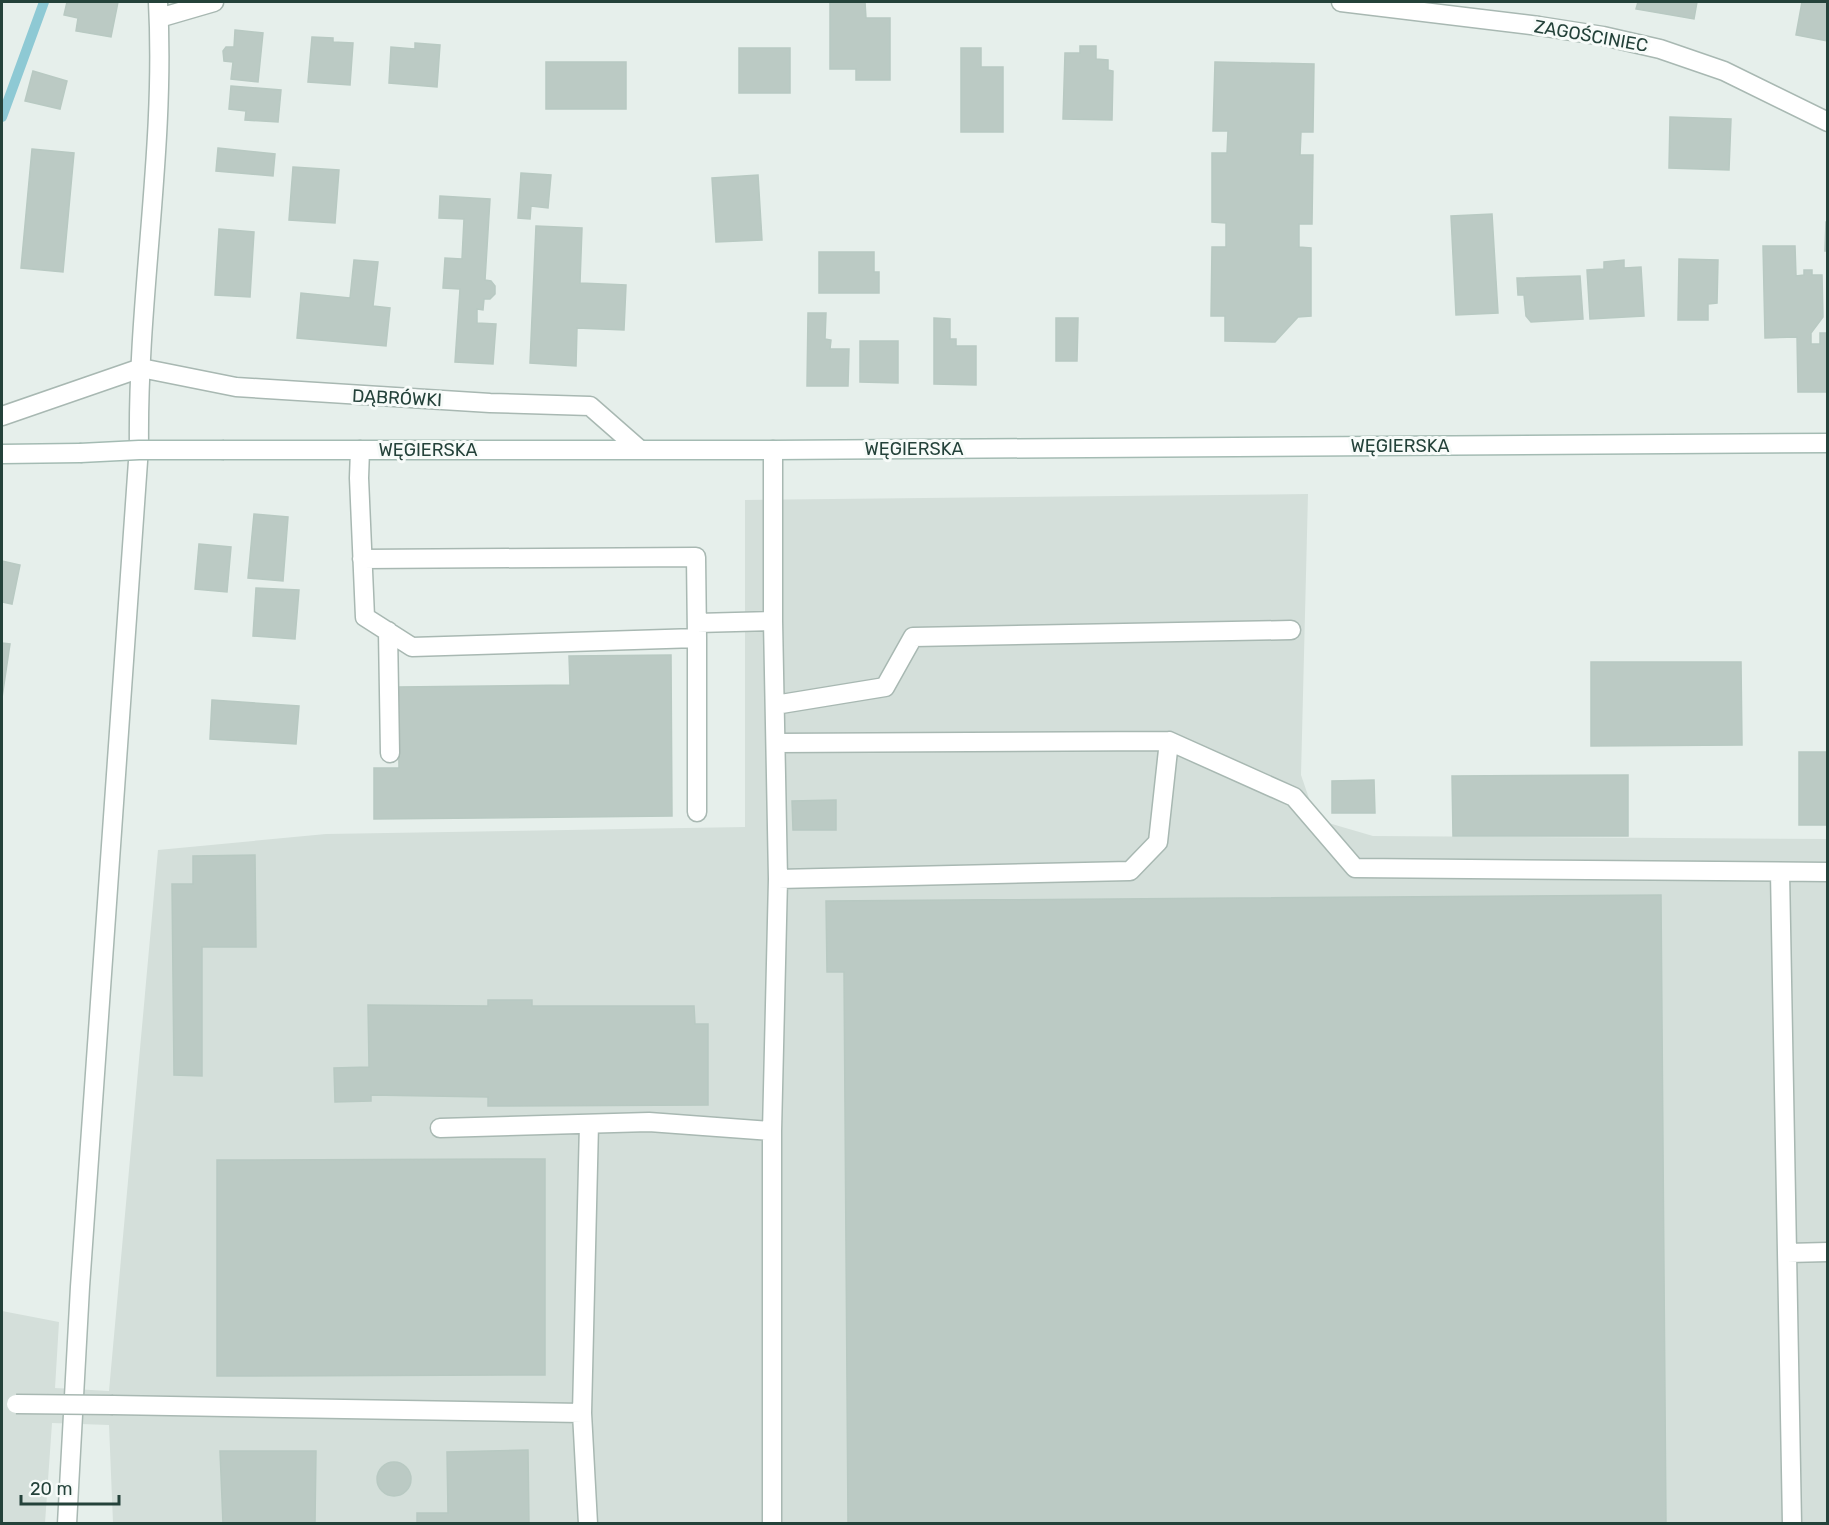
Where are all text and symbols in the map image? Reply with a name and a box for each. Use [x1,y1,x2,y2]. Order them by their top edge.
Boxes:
street label: ZAGOŚCINIEC [1532,15,1650,57]
street label: DĄBRÓWKI [351,385,443,411]
street label: WĘGIERSKA [1350,435,1450,457]
street label: WĘGIERSKA [864,438,964,460]
street label: WĘGIERSKA [378,439,478,461]
scale bar [21,1468,118,1506]
text: 20 m [30,1478,72,1500]

